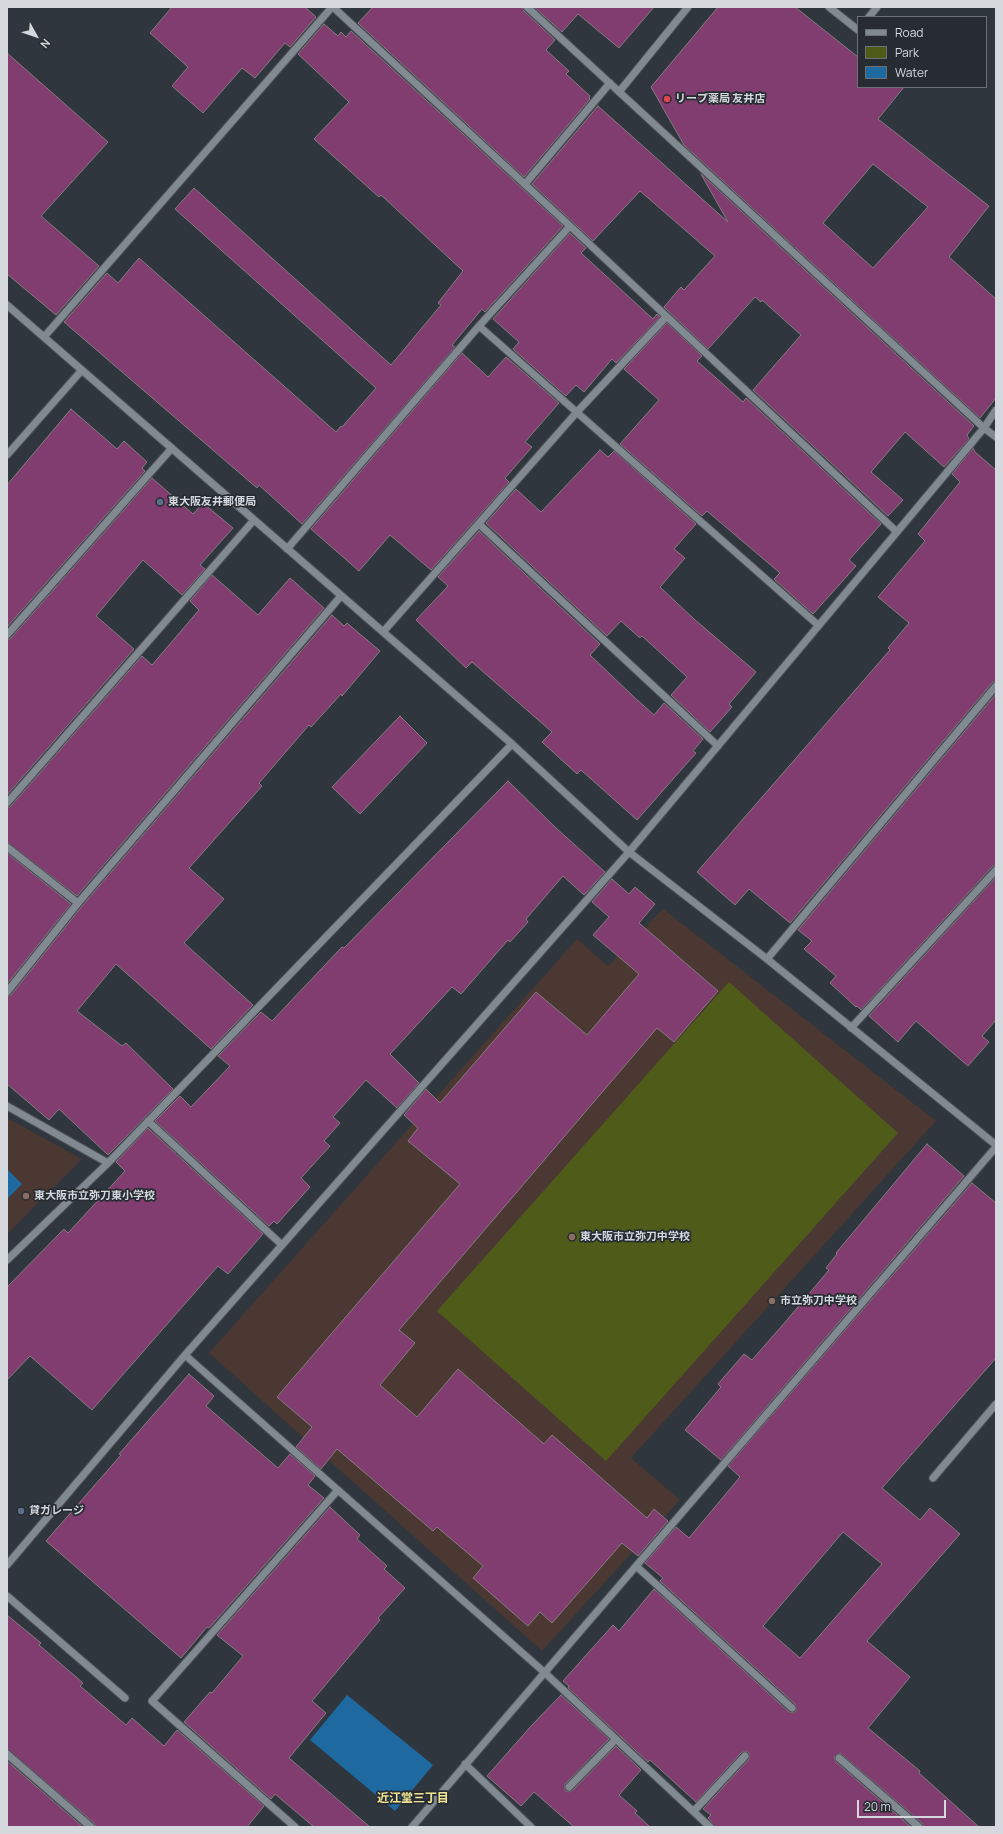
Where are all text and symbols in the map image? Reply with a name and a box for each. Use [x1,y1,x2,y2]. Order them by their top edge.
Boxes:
north arrow [16,16,56,56]
legend [857,16,987,88]
text: Road [895,24,923,41]
text: N [37,36,54,52]
text: Park [895,44,919,61]
text: Water [895,64,928,81]
place label: リープ薬局 友井店 [675,92,765,106]
marker: リープ薬局 友井店 [662,94,672,104]
place label: 東大阪友井郵便局 [168,495,256,509]
marker: 東大阪友井郵便局 [155,497,165,507]
place label: 東大阪市立弥刀東小学校 [34,1189,155,1203]
marker: 東大阪市立弥刀東小学校 [21,1191,31,1201]
place label: 東大阪市立弥刀中学校 [580,1230,690,1244]
marker: 東大阪市立弥刀中学校 [567,1232,577,1242]
place label: 市立弥刀中学校 [780,1294,857,1308]
marker: 市立弥刀中学校 [767,1296,777,1306]
place label: 貸ガレージ [29,1504,84,1518]
marker: 貸ガレージ [16,1506,26,1516]
district label: 近江堂三丁目 [377,1792,449,1806]
scale bar [859,1792,948,1818]
text: 20 m [864,1798,891,1815]

